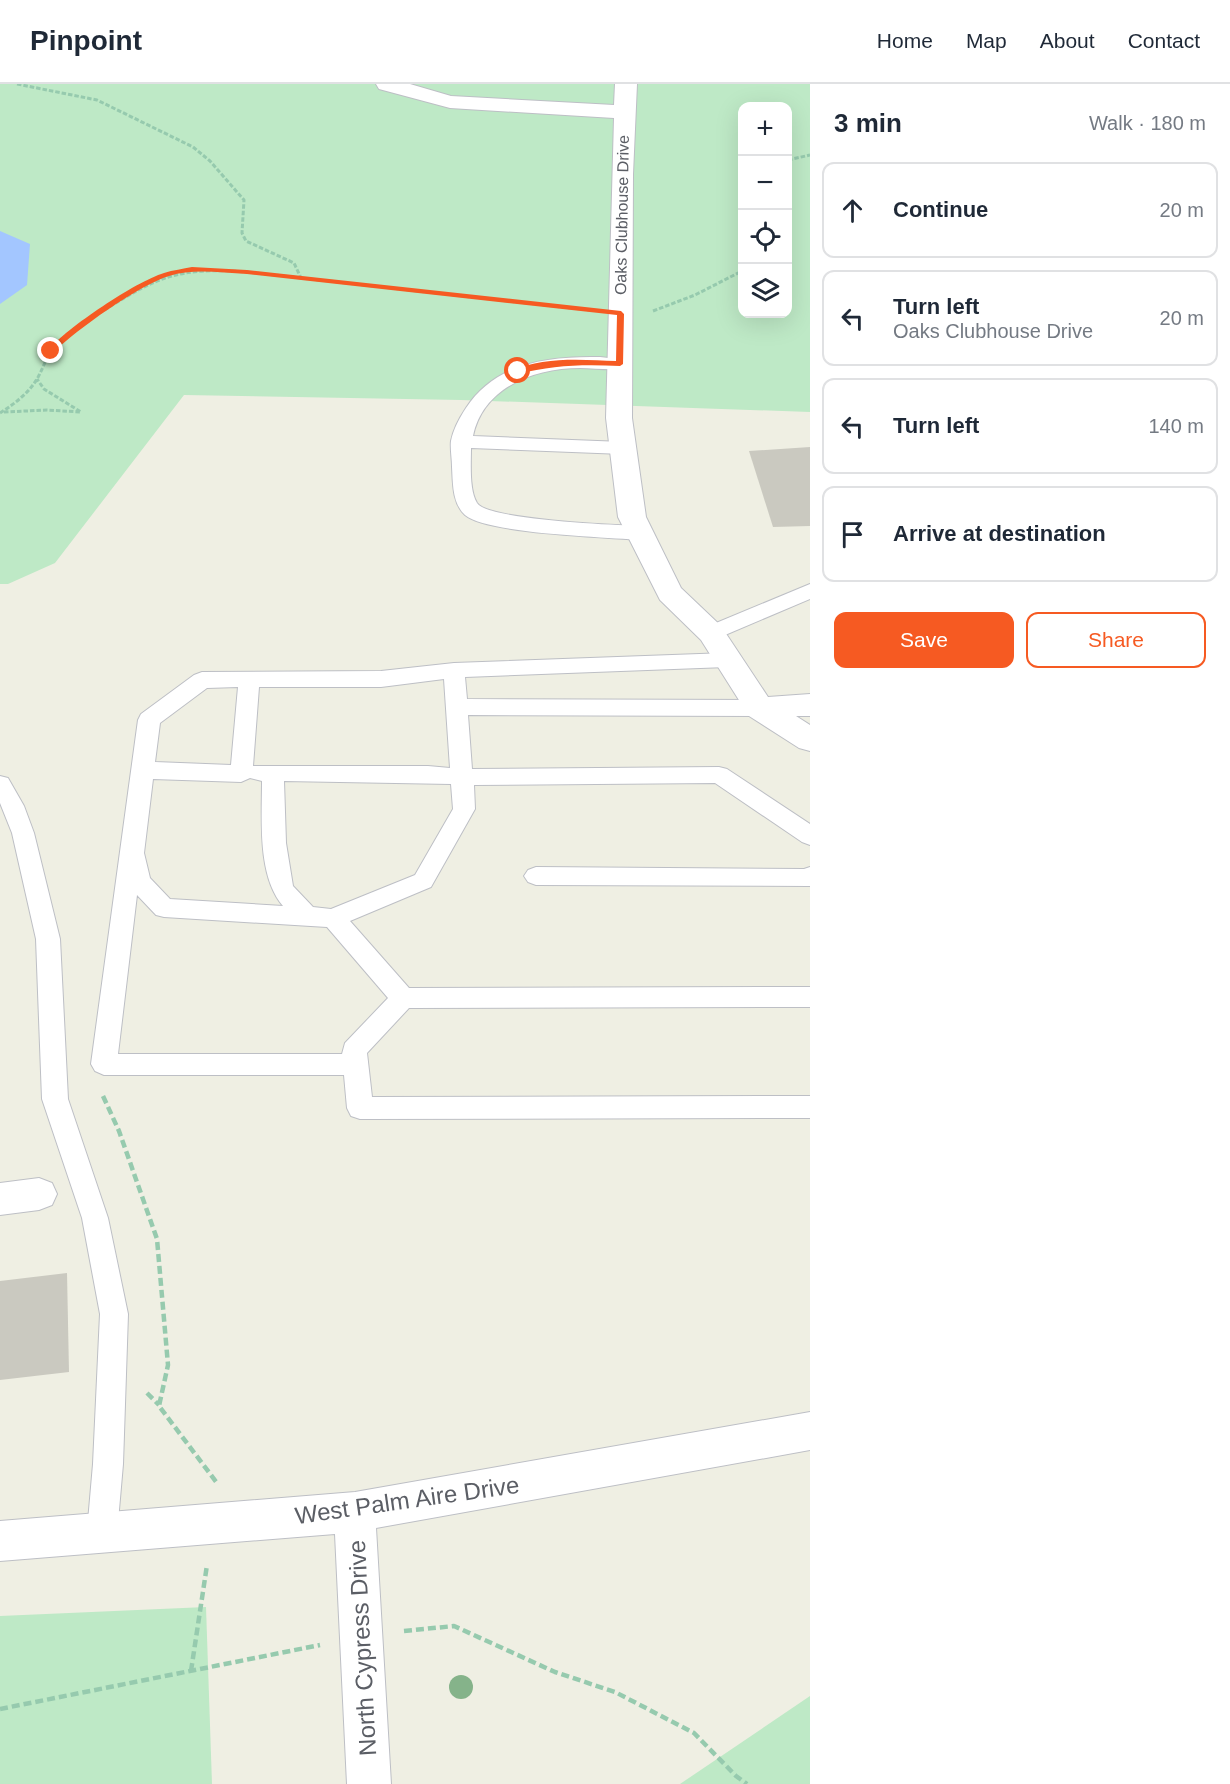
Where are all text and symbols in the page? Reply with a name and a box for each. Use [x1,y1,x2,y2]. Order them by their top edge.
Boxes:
text: Pinpoint [30,25,142,56]
text: Home [877,29,933,52]
text: Map [966,29,1007,52]
text: About [1040,29,1095,52]
text: Contact [1128,29,1200,52]
map controls [738,102,792,318]
button: + [738,102,792,156]
text: 3 min [834,108,902,138]
text: Walk · 180 m [1089,112,1206,134]
street label: Oaks Clubhouse Drive [612,135,632,295]
button: − [738,156,792,210]
icon: ahead [836,194,869,227]
text: Continue [893,197,988,222]
text: 20 m [1160,199,1204,221]
button: locate [738,210,792,264]
button: layers [738,264,792,318]
text: Turn left [893,294,979,319]
icon: left [836,302,869,335]
text: 20 m [1160,307,1204,329]
text: Oaks Clubhouse Drive [893,320,1093,342]
route end [37,337,63,363]
route start [504,357,530,383]
icon: left [836,410,869,443]
text: Turn left [893,413,979,438]
text: 140 m [1148,415,1204,437]
icon: arrive [836,518,869,551]
text: Arrive at destination [893,521,1106,546]
button: Save [834,612,1014,668]
button: Share [1026,612,1206,668]
street label: West Palm Aire Drive [293,1471,521,1529]
street label: North Cypress Drive [343,1539,381,1757]

